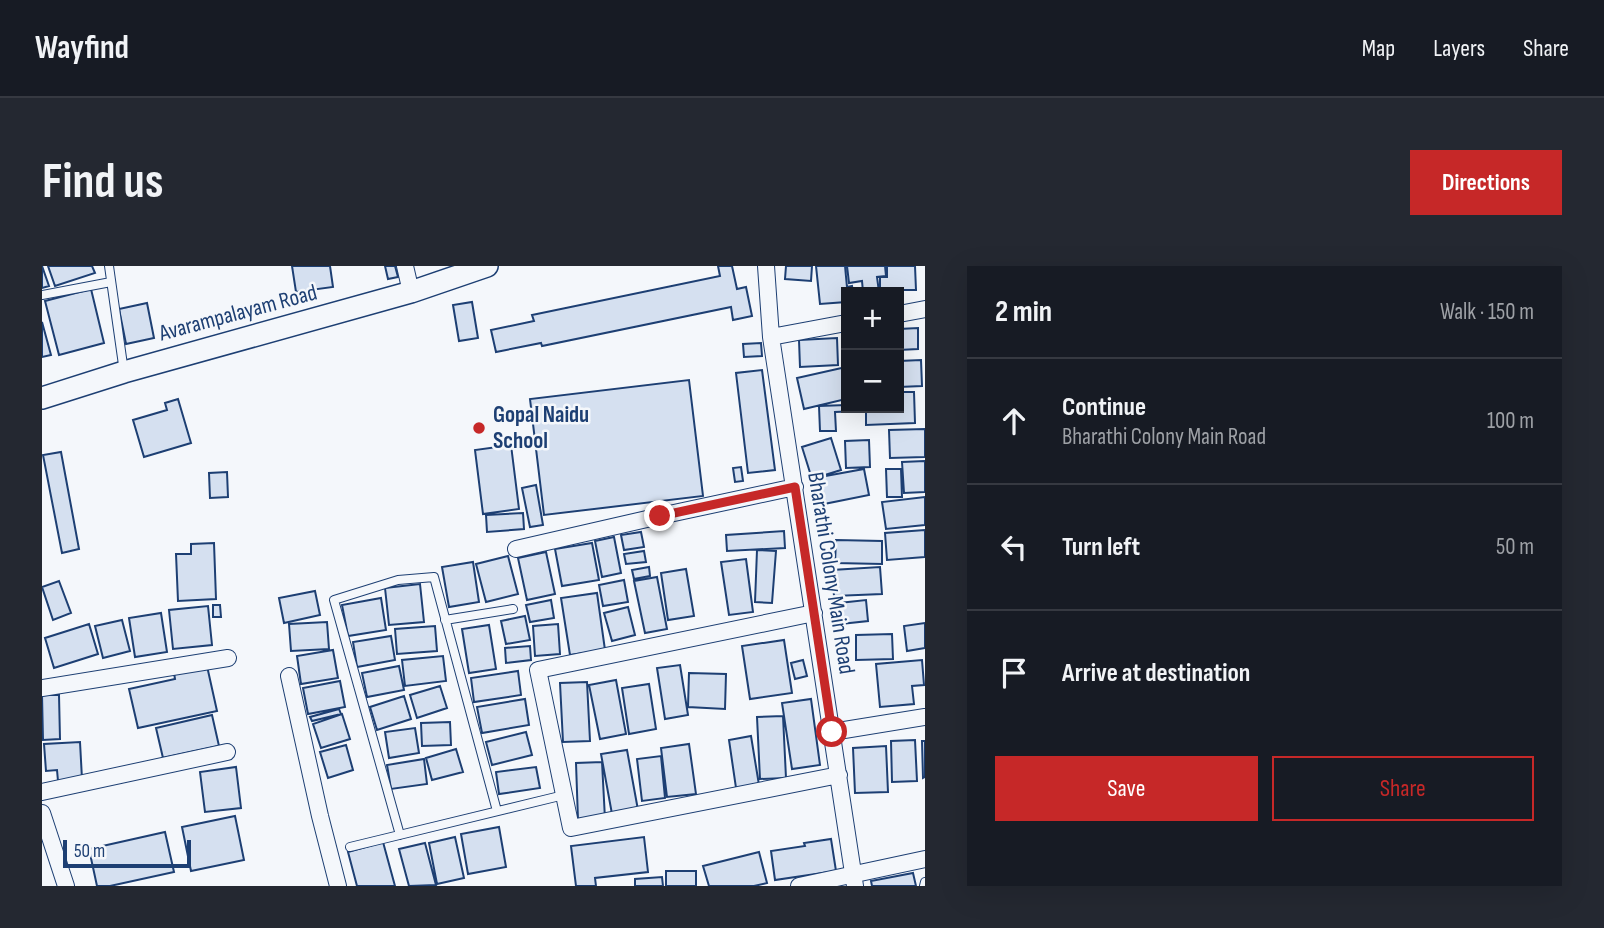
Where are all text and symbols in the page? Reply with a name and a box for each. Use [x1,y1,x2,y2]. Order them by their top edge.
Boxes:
text: Wayfind [35,28,129,68]
text: Map [1362,34,1395,63]
text: Layers [1433,34,1485,63]
text: Share [1523,34,1569,63]
button: Directions [1410,150,1562,215]
text: Find us [42,153,164,212]
street label: Avarampalayam Road [155,278,320,348]
map controls [841,287,904,413]
button: + [841,287,904,350]
text: 2 min [995,294,1052,330]
text: Walk · 150 m [1440,298,1534,326]
button: − [841,350,904,413]
text: Continue [1062,392,1146,423]
place label: Gopal Naidu School [493,401,589,455]
icon: ahead [995,402,1033,440]
text: 100 m [1487,407,1534,435]
marker: Gopal Naidu School [471,420,487,436]
text: Bharathi Colony Main Road [1062,423,1266,451]
street label: Bharathi Colony Main Road [801,470,861,676]
route end [644,500,675,531]
icon: left [995,528,1033,566]
text: Turn left [1062,532,1140,563]
text: 50 m [1496,533,1534,561]
icon: arrive [995,654,1033,692]
text: Arrive at destination [1062,658,1250,689]
route start [816,716,847,747]
button: Save [995,756,1258,821]
button: Share [1272,756,1534,821]
scale bar [63,837,191,869]
text: 50 m [74,840,105,863]

